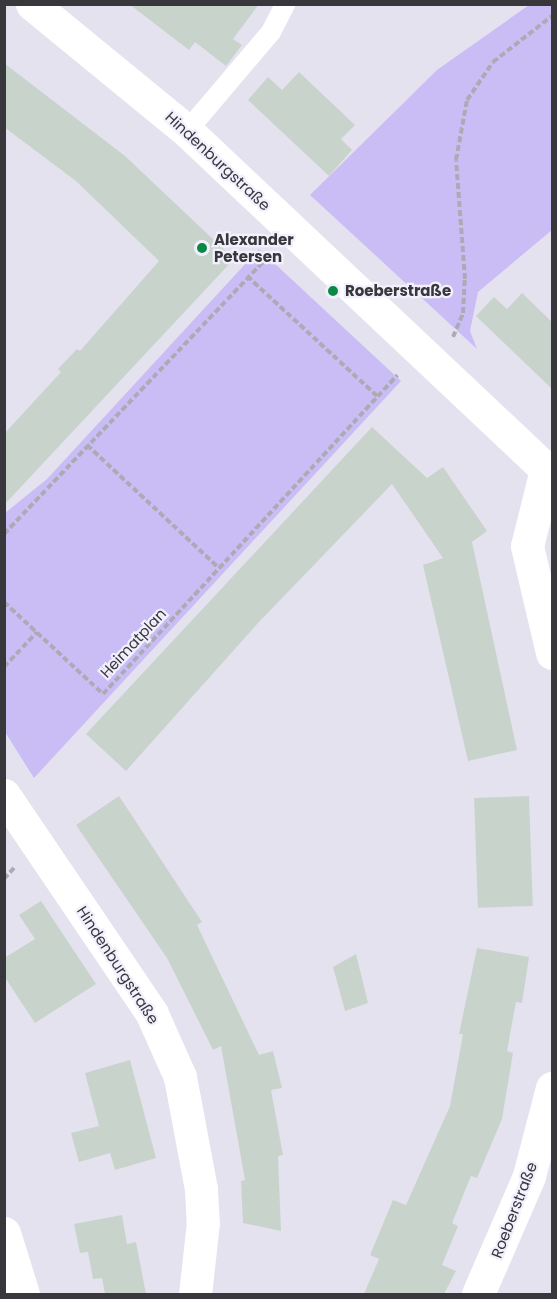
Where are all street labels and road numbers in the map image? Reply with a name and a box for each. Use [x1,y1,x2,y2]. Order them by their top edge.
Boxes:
street label: Hindenburgstraße [162,108,274,214]
street label: Heimatplan [96,605,170,681]
street label: Hindenburgstraße [73,903,163,1027]
street label: Roeberstraße [487,1159,541,1261]

